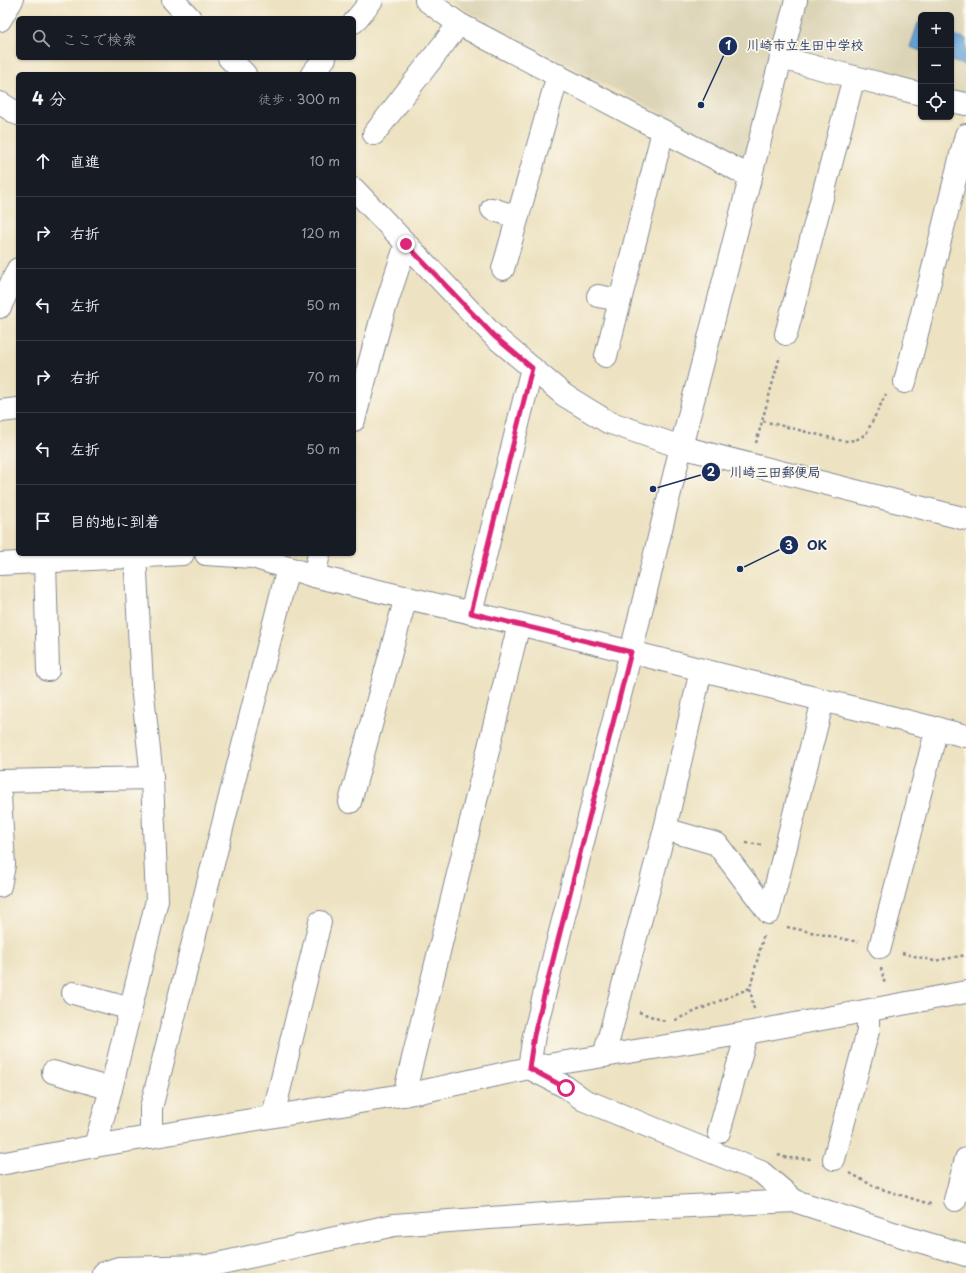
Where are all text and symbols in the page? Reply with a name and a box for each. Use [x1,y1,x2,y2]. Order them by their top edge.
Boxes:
map controls [918,12,954,120]
button: + [918,12,954,48]
search box [16,16,356,60]
icon: search [30,27,52,49]
text: ここで検索 [62,27,137,50]
callout: 川崎市立生田中学校 [718,33,871,58]
text: 川崎市立生田中学校 [746,35,864,54]
text: 1 [725,36,731,54]
button: − [918,48,954,84]
button: locate [918,84,954,120]
text: 4 分 [32,85,66,111]
text: 徒歩 · 300 m [259,89,340,108]
text: 直進 [70,149,100,172]
icon: ahead [32,150,54,172]
text: 10 m [310,151,340,170]
text: 右折 [70,221,100,244]
icon: right [32,222,54,244]
text: 120 m [301,223,340,242]
route end [397,235,415,253]
text: 左折 [70,293,100,316]
icon: left [32,294,54,316]
text: 50 m [306,295,340,314]
text: 右折 [70,365,100,388]
icon: right [32,366,54,388]
text: 70 m [307,367,340,386]
text: 左折 [70,437,100,460]
icon: left [32,438,54,460]
text: 50 m [306,439,340,458]
callout: 川崎三田郵便局 [701,460,828,485]
text: 2 [707,462,716,480]
text: 川崎三田郵便局 [729,462,821,481]
text: 目的地に到着 [70,509,160,532]
icon: arrive [32,510,54,532]
callout: OK [779,533,835,558]
text: OK [807,535,828,554]
text: 3 [785,536,793,554]
route start [557,1079,575,1097]

